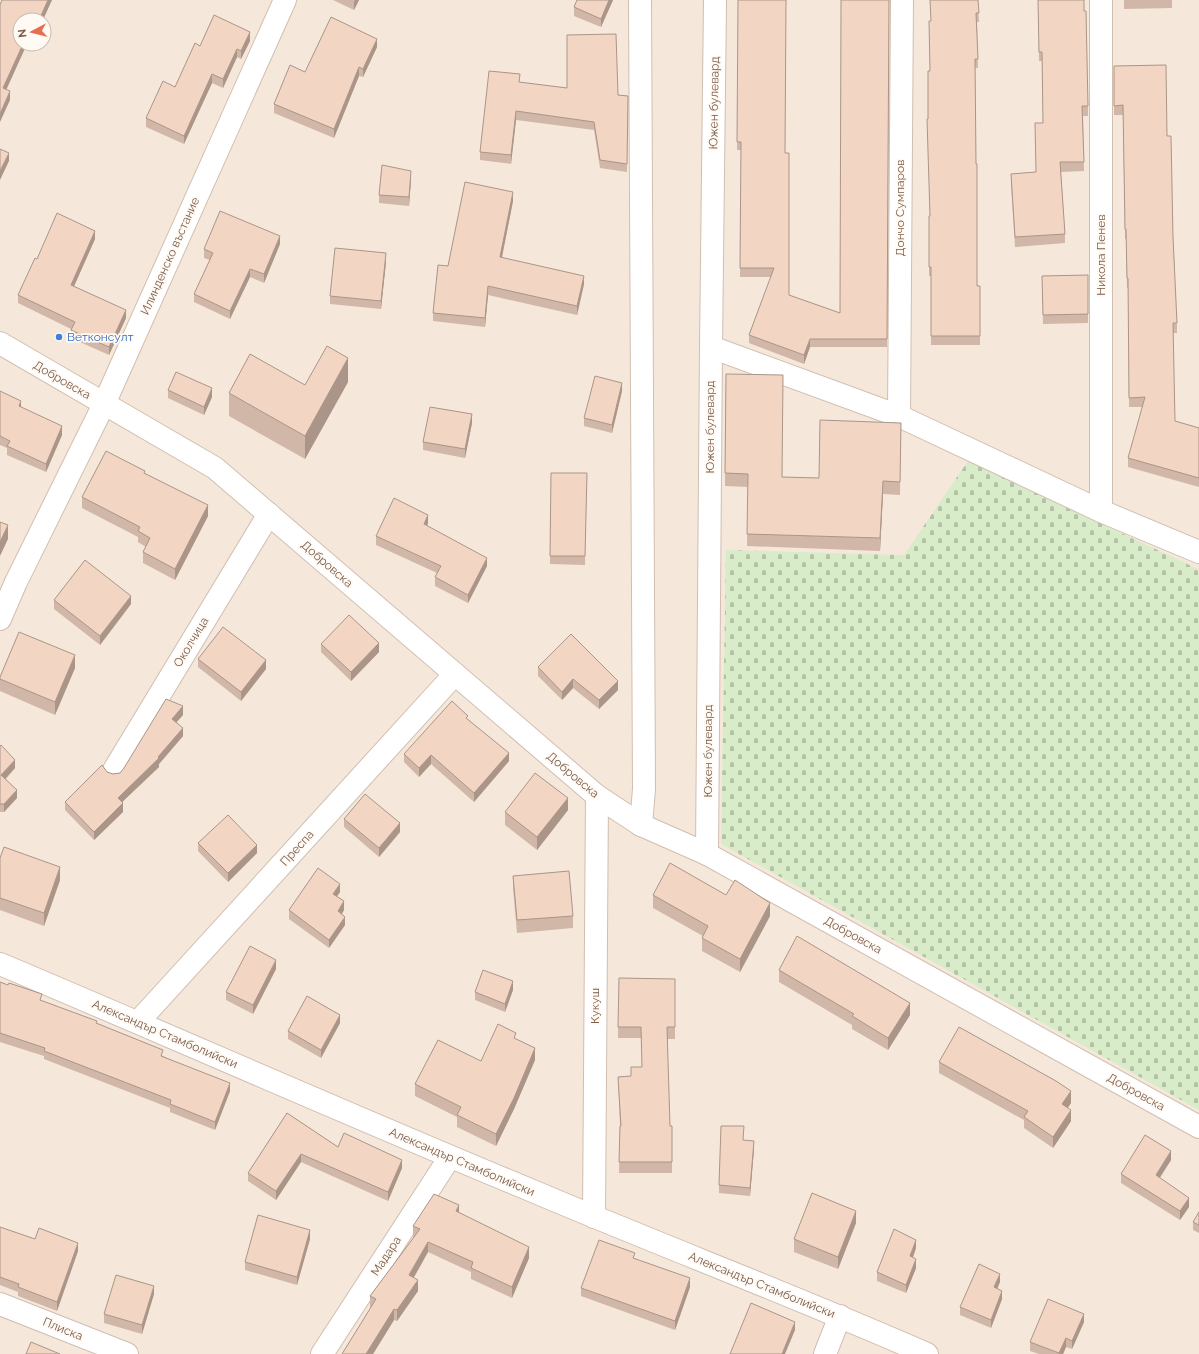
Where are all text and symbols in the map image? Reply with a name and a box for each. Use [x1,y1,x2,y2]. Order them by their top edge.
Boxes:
north arrow [12,12,52,52]
text: N [16,28,30,38]
street label: Южен булевард [706,56,722,150]
street label: Дончо Сумпаров [893,160,907,257]
street label: Илинденско въстание [138,195,202,317]
street label: Никола Пенев [1094,214,1108,296]
place label: Ветконсулт [67,330,134,344]
marker: Ветконсулт [54,332,64,342]
street label: Добровска [31,358,93,402]
street label: Южен булевард [703,380,717,474]
street label: Добровска [298,538,356,590]
street label: Околчица [171,615,211,669]
street label: Южен булевард [701,704,715,798]
street label: Добровска [544,749,602,801]
street label: Преспа [277,827,317,869]
street label: Добровска [822,913,884,957]
street label: Кукуш [588,988,602,1024]
street label: Александър Стамболийски [90,997,240,1071]
street label: Добровска [1105,1070,1167,1114]
street label: Александър Стамболийски [387,1125,537,1199]
street label: Мадара [368,1234,404,1278]
street label: Александър Стамболийски [687,1249,837,1321]
street label: Плиска [41,1315,85,1343]

